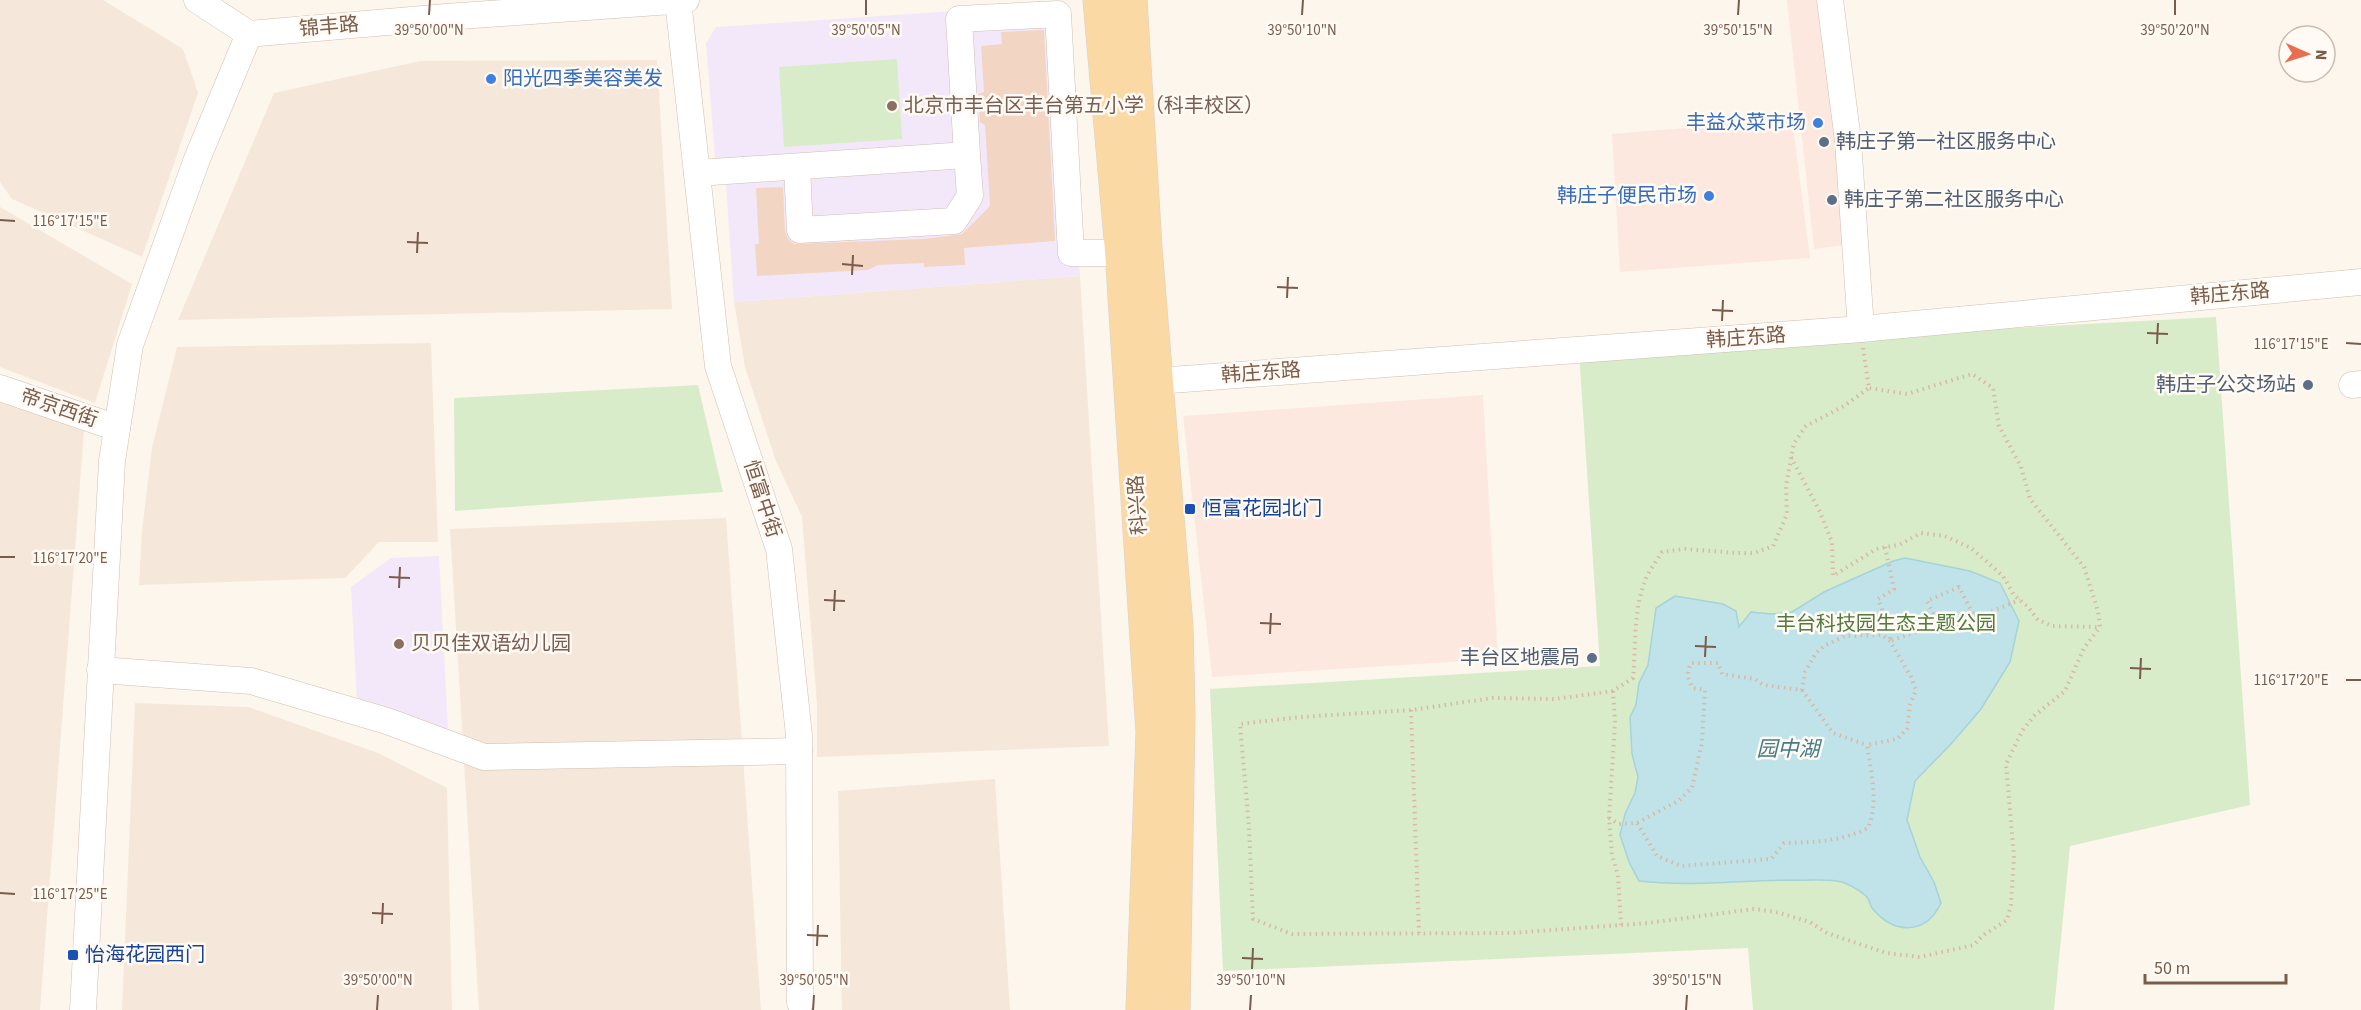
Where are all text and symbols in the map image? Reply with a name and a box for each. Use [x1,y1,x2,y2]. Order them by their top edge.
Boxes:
street label: 锦丰路 [298,10,360,44]
text: 39°50'00"N [394,20,464,41]
text: 39°50'05"N [831,20,901,41]
text: 39°50'10"N [1267,20,1337,41]
text: 39°50'15"N [1703,20,1773,41]
text: 39°50'20"N [2140,20,2210,41]
north arrow [2277,24,2337,84]
text: N [2310,49,2332,61]
place label: 阳光四季美容美发 [503,65,663,93]
marker: 阳光四季美容美发 [484,72,498,86]
place label: 北京市丰台区丰台第五小学（科丰校区） [904,92,1264,120]
marker: 北京市丰台区丰台第五小学（科丰校区） [885,99,899,113]
place label: 丰益众菜市场 [1686,109,1806,137]
marker: 丰益众菜市场 [1811,116,1825,130]
place label: 韩庄子第一社区服务中心 [1836,128,2056,156]
marker: 韩庄子第一社区服务中心 [1817,135,1831,149]
place label: 韩庄子便民市场 [1557,182,1697,210]
place label: 韩庄子第二社区服务中心 [1844,186,2064,214]
marker: 韩庄子便民市场 [1702,189,1716,203]
marker: 韩庄子第二社区服务中心 [1825,193,1839,207]
text: 116°17'15"E [32,211,108,232]
street label: 韩庄东路 [2189,277,2271,311]
street label: 韩庄东路 [1705,321,1787,355]
text: 116°17'15"E [2253,334,2329,355]
street label: 韩庄东路 [1220,356,1302,390]
place label: 韩庄子公交场站 [2156,371,2296,399]
marker: 韩庄子公交场站 [2301,378,2315,392]
street label: 帝京西街 [17,382,101,434]
street label: 恒富中街 [736,457,788,541]
street label: 科兴路 [1122,474,1154,536]
place label: 恒富花园北门 [1202,495,1322,523]
marker: 恒富花园北门 [1183,502,1197,516]
text: 116°17'20"E [32,548,108,569]
park label: 丰台科技园生态主题公园 [1776,610,1996,638]
place label: 贝贝佳双语幼儿园 [411,630,571,658]
marker: 贝贝佳双语幼儿园 [392,637,406,651]
place label: 丰台区地震局 [1460,644,1580,672]
marker: 丰台区地震局 [1585,651,1599,665]
text: 116°17'20"E [2253,670,2329,691]
water label: 园中湖 [1757,734,1822,764]
text: 116°17'25"E [32,884,108,905]
place label: 怡海花园西门 [85,941,205,969]
scale bar [2145,947,2286,985]
marker: 怡海花园西门 [66,948,80,962]
text: 50 m [2154,956,2190,981]
text: 39°50'00"N [343,970,413,991]
text: 39°50'05"N [779,970,849,991]
text: 39°50'10"N [1216,970,1286,991]
text: 39°50'15"N [1652,970,1722,991]

